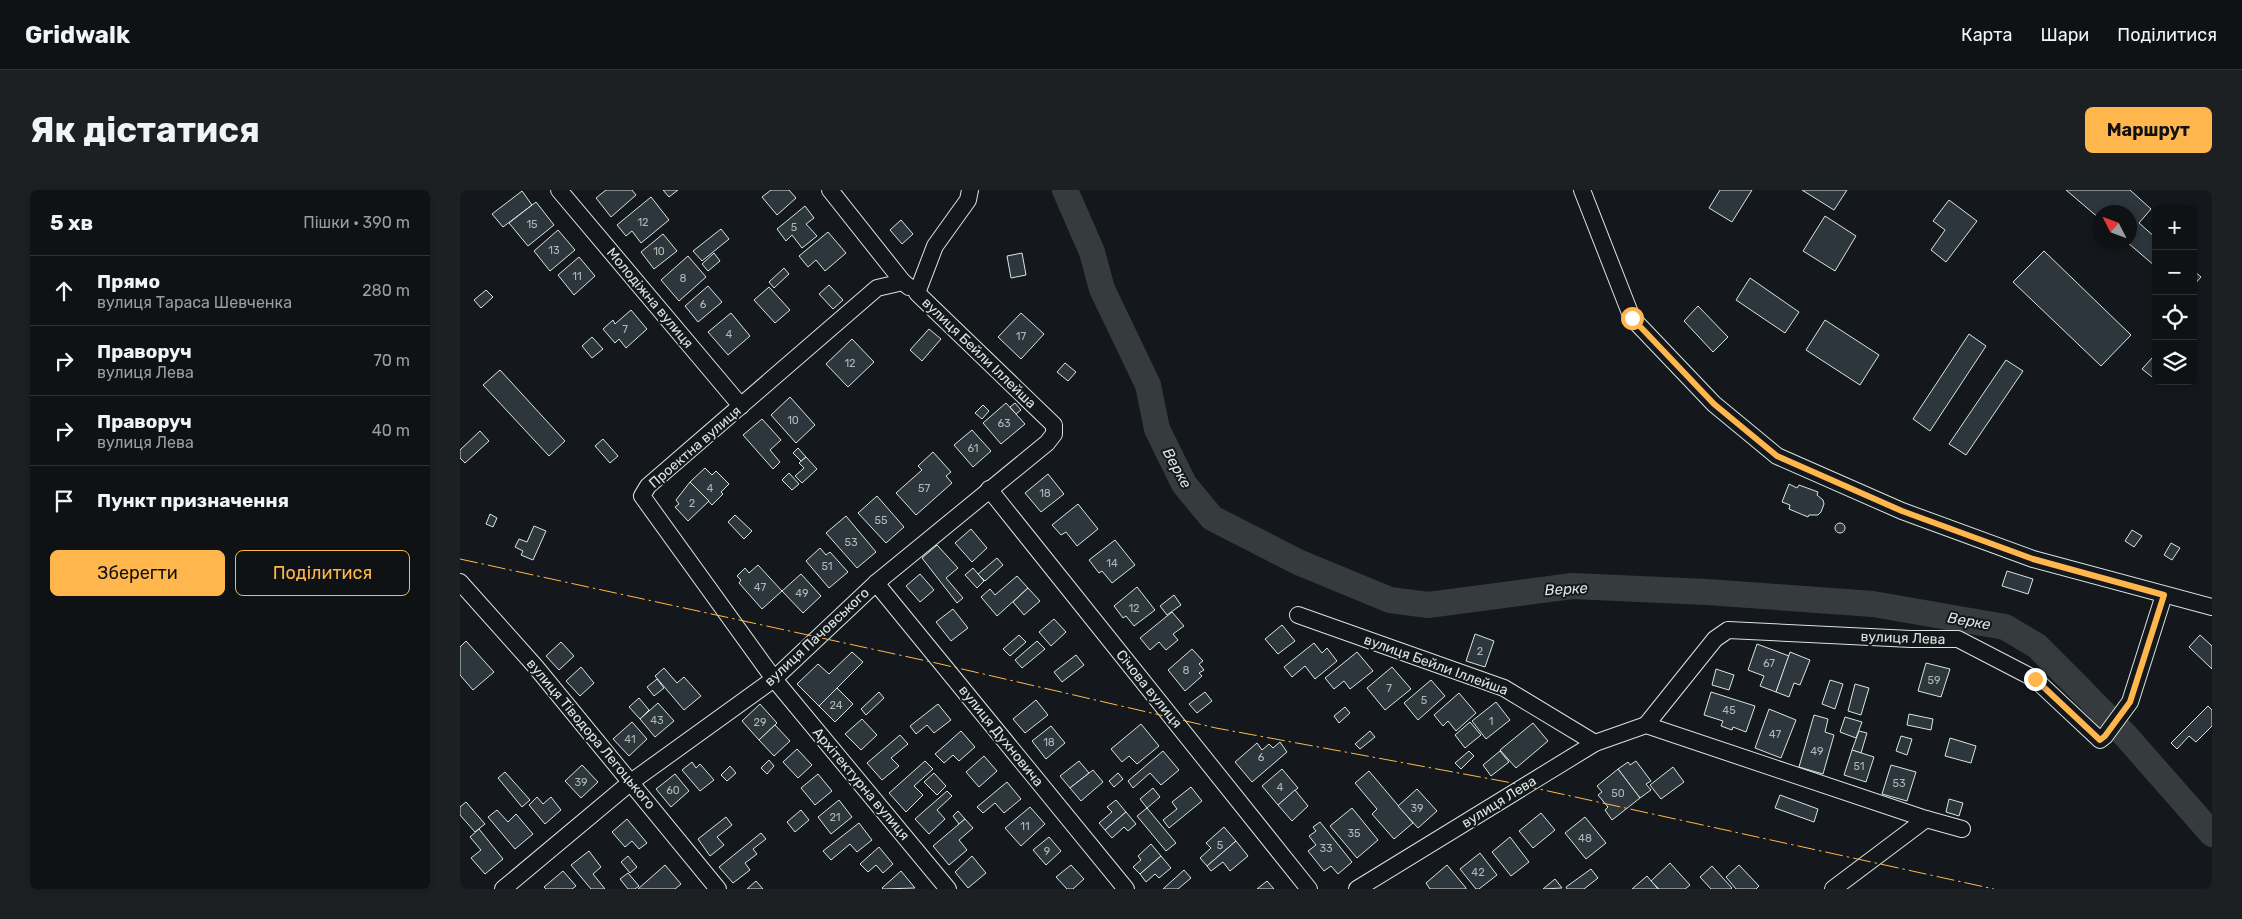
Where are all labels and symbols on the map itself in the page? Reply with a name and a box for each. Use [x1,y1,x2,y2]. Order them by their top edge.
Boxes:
north arrow [2092,205,2137,250]
house number: 12 [637,216,649,229]
house number: 15 [526,218,538,231]
house number: 5 [791,221,798,234]
house number: 13 [548,244,560,257]
street label: Молодіжна вулиця [603,244,697,352]
house number: 10 [653,245,665,258]
house number: 11 [572,270,582,283]
house number: 8 [680,272,687,285]
street label: вулиця Бейли Іллейша [918,294,1040,412]
house number: 6 [700,298,707,311]
route start [1621,307,1644,330]
house number: 7 [622,323,628,336]
house number: 4 [726,328,733,341]
house number: 17 [1016,330,1027,343]
house number: 12 [844,357,856,370]
street label: Проектна вулиця [645,402,745,492]
house number: 10 [787,414,799,427]
house number: 63 [997,417,1011,430]
house number: 61 [967,442,979,455]
water label: Верке [1159,445,1196,492]
house number: 4 [707,482,714,495]
house number: 57 [918,482,930,495]
house number: 18 [1039,487,1051,500]
house number: 2 [689,497,695,510]
house number: 55 [874,514,888,527]
house number: 53 [844,536,858,549]
house number: 14 [1106,557,1118,570]
house number: 51 [821,560,833,573]
water label: Верке [1544,579,1589,599]
house number: 47 [754,581,766,594]
street label: вулиця Пачовського [761,584,873,690]
house number: 49 [795,587,809,600]
house number: 12 [1128,602,1140,615]
water label: Верке [1946,608,1992,634]
street label: вулиця Лева [1860,628,1946,648]
street label: вулиця Бейли Іллейша [1362,631,1510,699]
house number: 2 [1477,645,1483,658]
street label: Січова вулиця [1112,647,1186,731]
street label: вулиця Тіводора Легоцького [523,655,659,813]
house number: 67 [1763,657,1775,670]
house number: 8 [1183,664,1190,677]
route end [2024,668,2047,691]
house number: 59 [1927,674,1941,687]
street label: вулиця Духновича [955,682,1047,790]
house number: 7 [1386,682,1392,695]
house number: 5 [1421,694,1428,707]
house number: 24 [829,699,843,712]
house number: 45 [1722,704,1736,717]
house number: 43 [650,714,664,727]
house number: 1 [1489,715,1493,728]
house number: 29 [754,716,766,729]
street label: Архітектурна вулиця [809,724,913,844]
house number: 47 [1769,728,1781,741]
house number: 41 [624,733,636,746]
house number: 18 [1043,736,1055,749]
house number: 49 [1810,745,1824,758]
house number: 6 [1258,751,1265,764]
house number: 51 [1853,760,1865,773]
street label: вулиця Лева [1459,772,1539,832]
house number: 39 [574,776,588,789]
house number: 53 [1892,777,1906,790]
house number: 4 [1277,781,1284,794]
house number: 60 [666,784,680,797]
house number: 50 [1611,787,1625,800]
house number: 39 [1410,802,1424,815]
house number: 21 [829,811,841,824]
house number: 11 [1020,820,1030,833]
house number: 35 [1347,827,1361,840]
house number: 48 [1578,832,1592,845]
house number: 5 [1217,839,1224,852]
house number: 33 [1319,842,1333,855]
house number: 9 [1044,845,1050,858]
house number: 42 [1471,866,1485,879]

